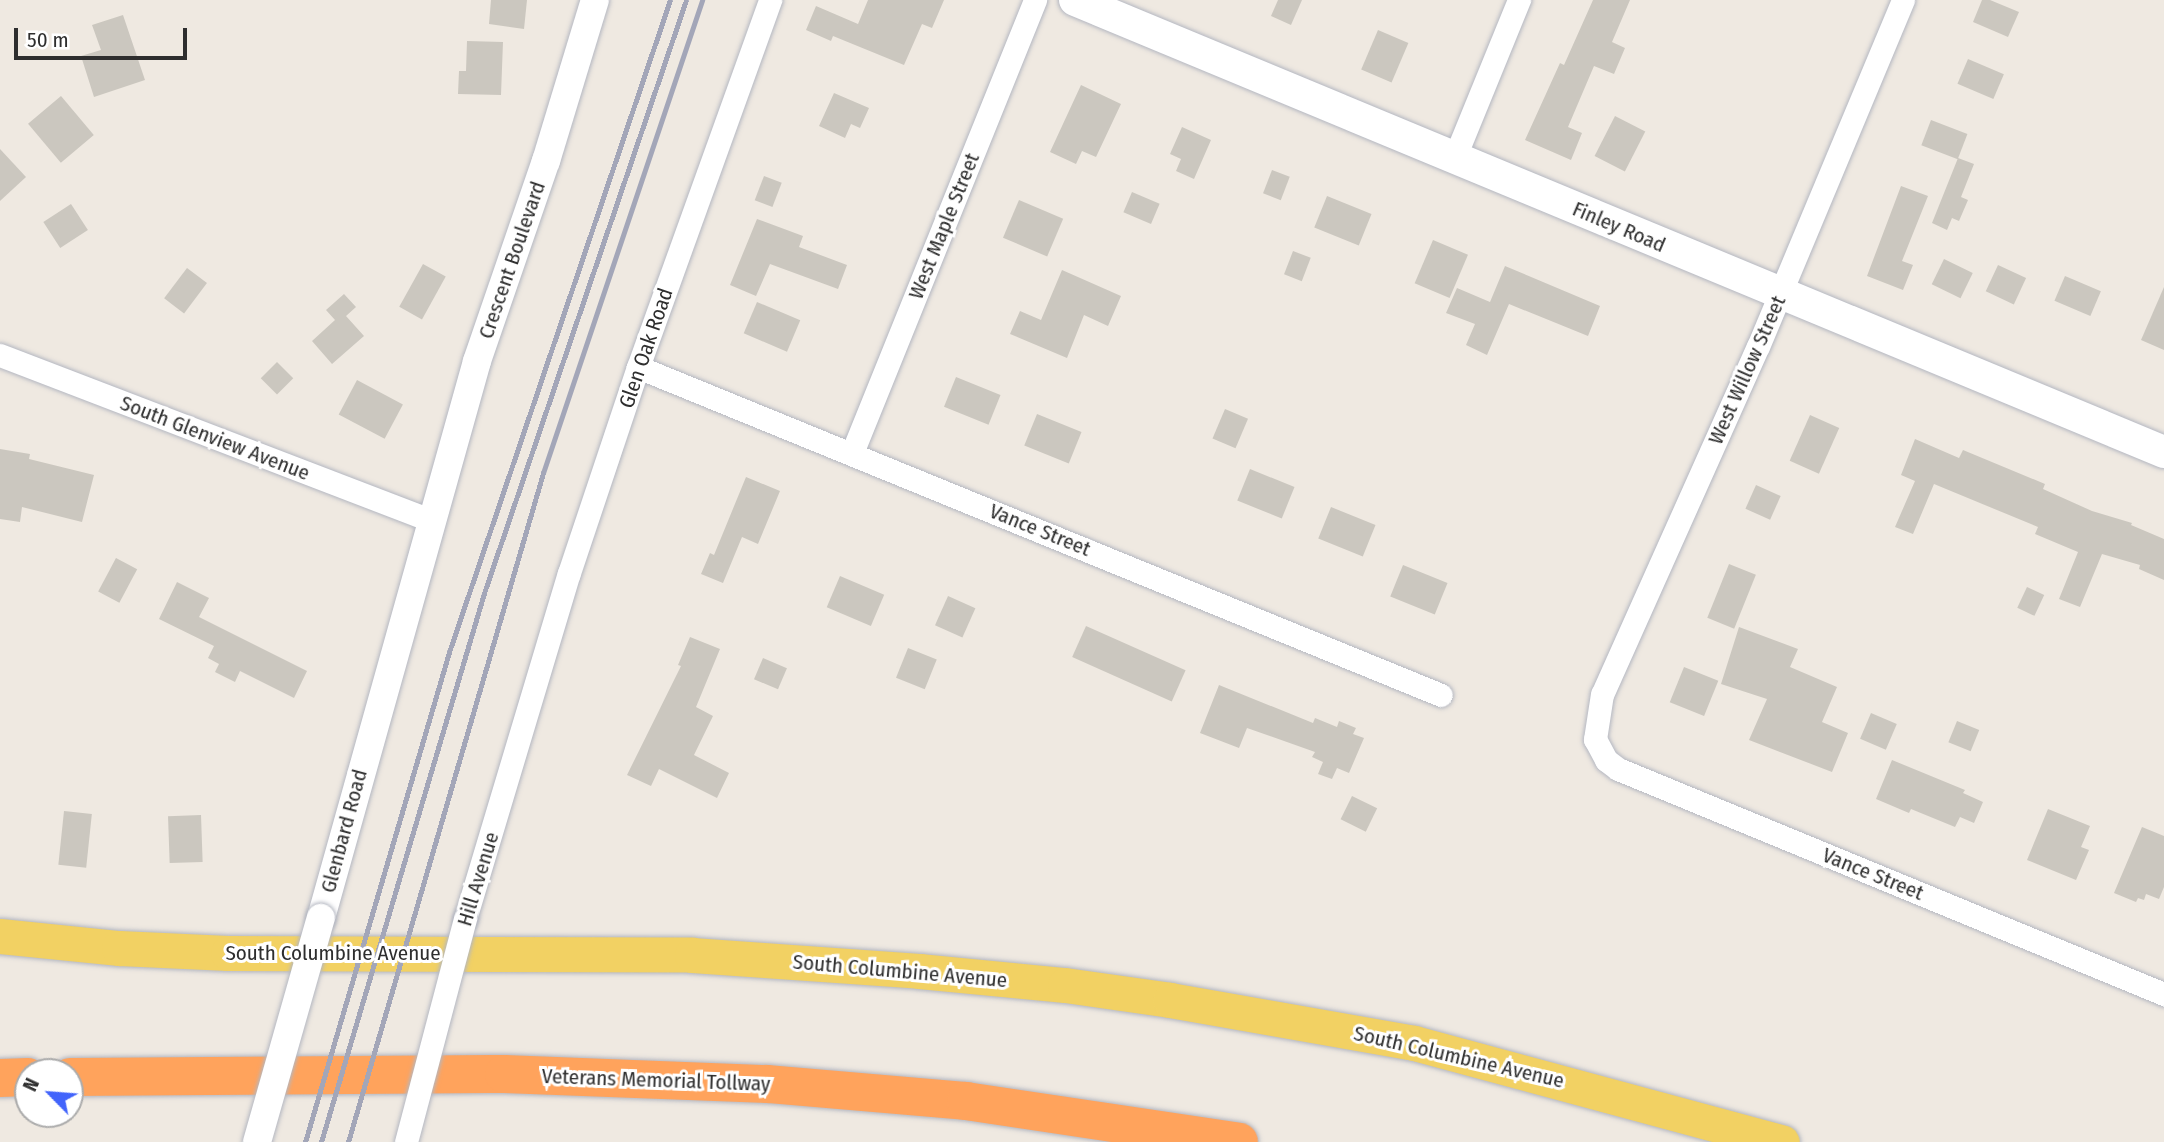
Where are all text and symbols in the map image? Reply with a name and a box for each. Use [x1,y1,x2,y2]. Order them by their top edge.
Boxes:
scale bar [18,14,191,58]
text: 50 m [27,27,69,53]
street label: West Maple Street [903,149,985,303]
street label: Crescent Boulevard [473,178,551,342]
street label: Finley Road [1569,196,1669,258]
street label: Glen Oak Road [614,285,678,411]
street label: West Willow Street [1703,292,1791,448]
street label: South Glenview Avenue [117,390,313,486]
street label: Vance Street [986,498,1094,562]
street label: Glenbard Road [315,767,373,895]
street label: Hill Avenue [452,829,504,929]
street label: Vance Street [1819,842,1927,906]
street label: South Columbine Avenue [225,940,441,966]
street label: South Columbine Avenue [792,949,1008,993]
street label: South Columbine Avenue [1351,1021,1567,1093]
north arrow [14,1058,84,1128]
street label: Veterans Memorial Tollway [541,1063,771,1097]
text: N [18,1075,44,1095]

